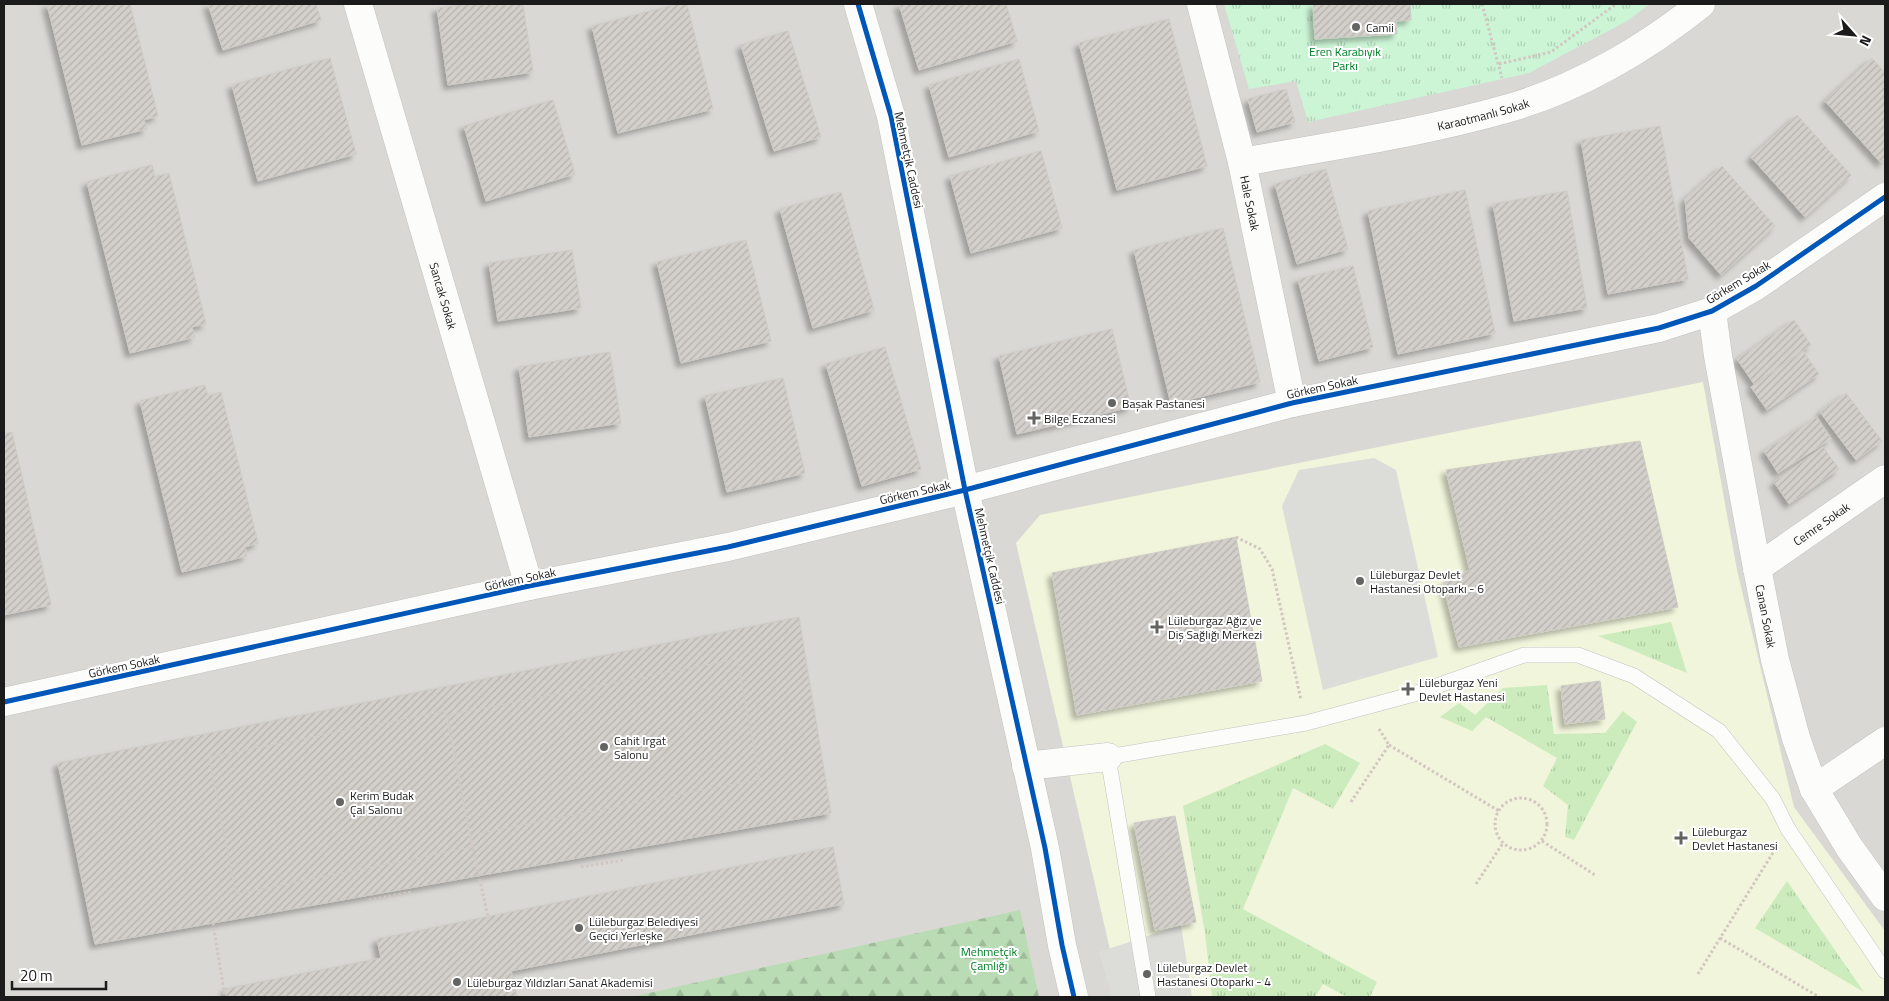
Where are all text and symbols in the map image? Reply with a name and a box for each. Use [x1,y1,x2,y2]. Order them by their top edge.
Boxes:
north arrow [1829,10,1879,60]
place label: Camii [1366,18,1394,37]
marker: Camii [1350,21,1362,33]
text: N [1854,32,1878,50]
park label: Eren Karabıyık Parkı [1309,42,1381,75]
street label: Karaotmanlı Sokak [1435,93,1532,135]
street label: Mehmetçik Caddesi [889,110,929,210]
street label: Hale Sokak [1235,174,1266,232]
street label: Görkem Sokak [1702,255,1774,309]
street label: Sancak Sokak [425,260,463,332]
street label: Görkem Sokak [1285,370,1360,404]
place label: Başak Pastanesi [1122,394,1205,413]
marker: Başak Pastanesi [1106,397,1118,409]
place label: Bilge Eczanesi [1044,409,1116,428]
marker: Bilge Eczanesi [1028,412,1040,424]
street label: Görkem Sokak [878,475,953,509]
street label: Cemre Sokak [1789,497,1854,550]
street label: Mehmetçik Caddesi [970,506,1010,606]
street label: Görkem Sokak [483,562,558,596]
place label: Lüleburgaz Devlet Hastanesi Otoparkı - 6 [1370,565,1484,598]
marker: Lüleburgaz Devlet Hastanesi Otoparkı - 6 [1354,575,1366,587]
street label: Canan Sokak [1751,583,1782,650]
place label: Lüleburgaz Ağız ve Diş Sağlığı Merkezi [1168,611,1262,644]
marker: Lüleburgaz Ağız ve Diş Sağlığı Merkezi [1150,620,1164,634]
street label: Görkem Sokak [87,649,162,683]
place label: Lüleburgaz Yeni Devlet Hastanesi [1419,673,1505,706]
marker: Lüleburgaz Yeni Devlet Hastanesi [1401,682,1415,696]
place label: Cahit Irgat Salonu [614,731,667,764]
marker: Cahit Irgat Salonu [598,741,610,753]
place label: Kerim Budak Çal Salonu [350,786,414,819]
marker: Kerim Budak Çal Salonu [334,796,346,808]
place label: Lüleburgaz Devlet Hastanesi [1692,822,1778,855]
marker: Lüleburgaz Devlet Hastanesi [1674,831,1688,845]
place label: Lüleburgaz Belediyesi Geçici Yerleşke [589,912,698,945]
marker: Lüleburgaz Belediyesi Geçici Yerleşke [573,922,585,934]
park label: Mehmetçik Çamlığı [961,942,1017,975]
scale bar [12,958,106,990]
place label: Lüleburgaz Devlet Hastanesi Otoparkı - 4 [1157,958,1271,991]
text: 20 m [20,964,53,987]
marker: Lüleburgaz Devlet Hastanesi Otoparkı - 4 [1141,968,1153,980]
place label: Lüleburgaz Yıldızları Sanat Akademisi [467,973,653,992]
marker: Lüleburgaz Yıldızları Sanat Akademisi [451,976,463,988]

